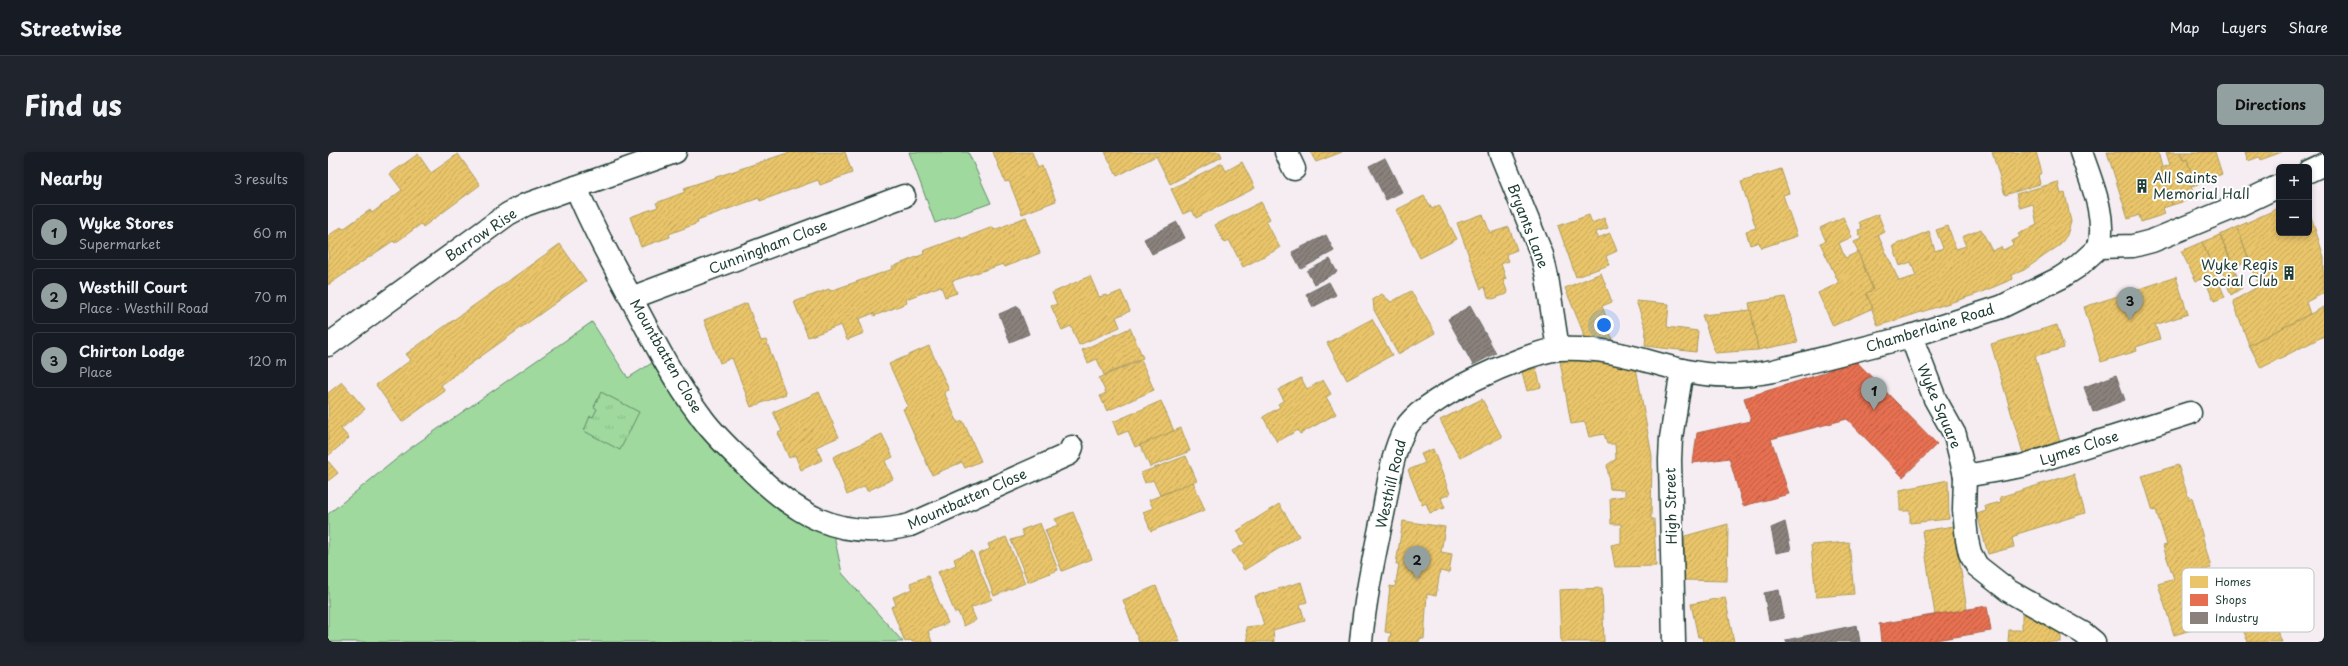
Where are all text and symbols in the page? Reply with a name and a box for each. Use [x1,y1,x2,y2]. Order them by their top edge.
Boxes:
text: Streetwise [20,14,122,42]
text: Map [2170,17,2200,38]
text: Layers [2222,17,2267,38]
text: Share [2289,17,2328,38]
text: Find us [24,83,122,126]
button: Directions [2217,84,2324,125]
map controls [2276,164,2312,236]
button: + [2276,164,2312,200]
text: Nearby [40,165,102,191]
place label: All Saints Memorial Hall [2153,167,2250,204]
text: 3 results [234,169,288,188]
building icon: All Saints Memorial Hall [2134,178,2150,194]
street label: Bryants Lane [1503,180,1554,271]
button: − [2276,200,2312,236]
street label: Barrow Rise [441,203,521,266]
text: Wyke Stores [79,211,174,234]
street label: Cunningham Close [706,214,830,279]
text: 1 [51,223,57,242]
text: 60 m [253,223,287,242]
text: Supermarket [79,234,161,253]
place label: Wyke Regis Social Club [2201,254,2278,291]
building icon: Wyke Regis Social Club [2281,265,2297,281]
text: Westhill Court [79,275,188,298]
text: 2 [49,287,59,306]
text: 70 m [254,287,287,306]
pin: 3 [2117,287,2143,320]
street label: Mountbatten Close [625,295,708,417]
text: Place · Westhill Road [79,298,209,317]
street label: Chamberlaine Road [1863,298,1997,357]
your location [1594,315,1614,335]
text: Chirton Lodge [79,339,185,362]
text: 3 [50,351,58,370]
text: 120 m [248,351,287,370]
street label: Wyke Square [1912,360,1967,451]
text: Place [79,362,112,381]
pin: 1 [1861,377,1887,410]
street label: Lymes Close [2037,425,2121,470]
street label: Westhill Road [1370,437,1411,531]
street label: Mountbatten Close [904,463,1030,534]
street label: High Street [1659,467,1682,544]
pin: 2 [1404,546,1430,579]
legend [2182,568,2314,632]
text: Homes [2215,573,2251,590]
text: Shops [2215,591,2246,608]
text: Industry [2215,609,2259,626]

